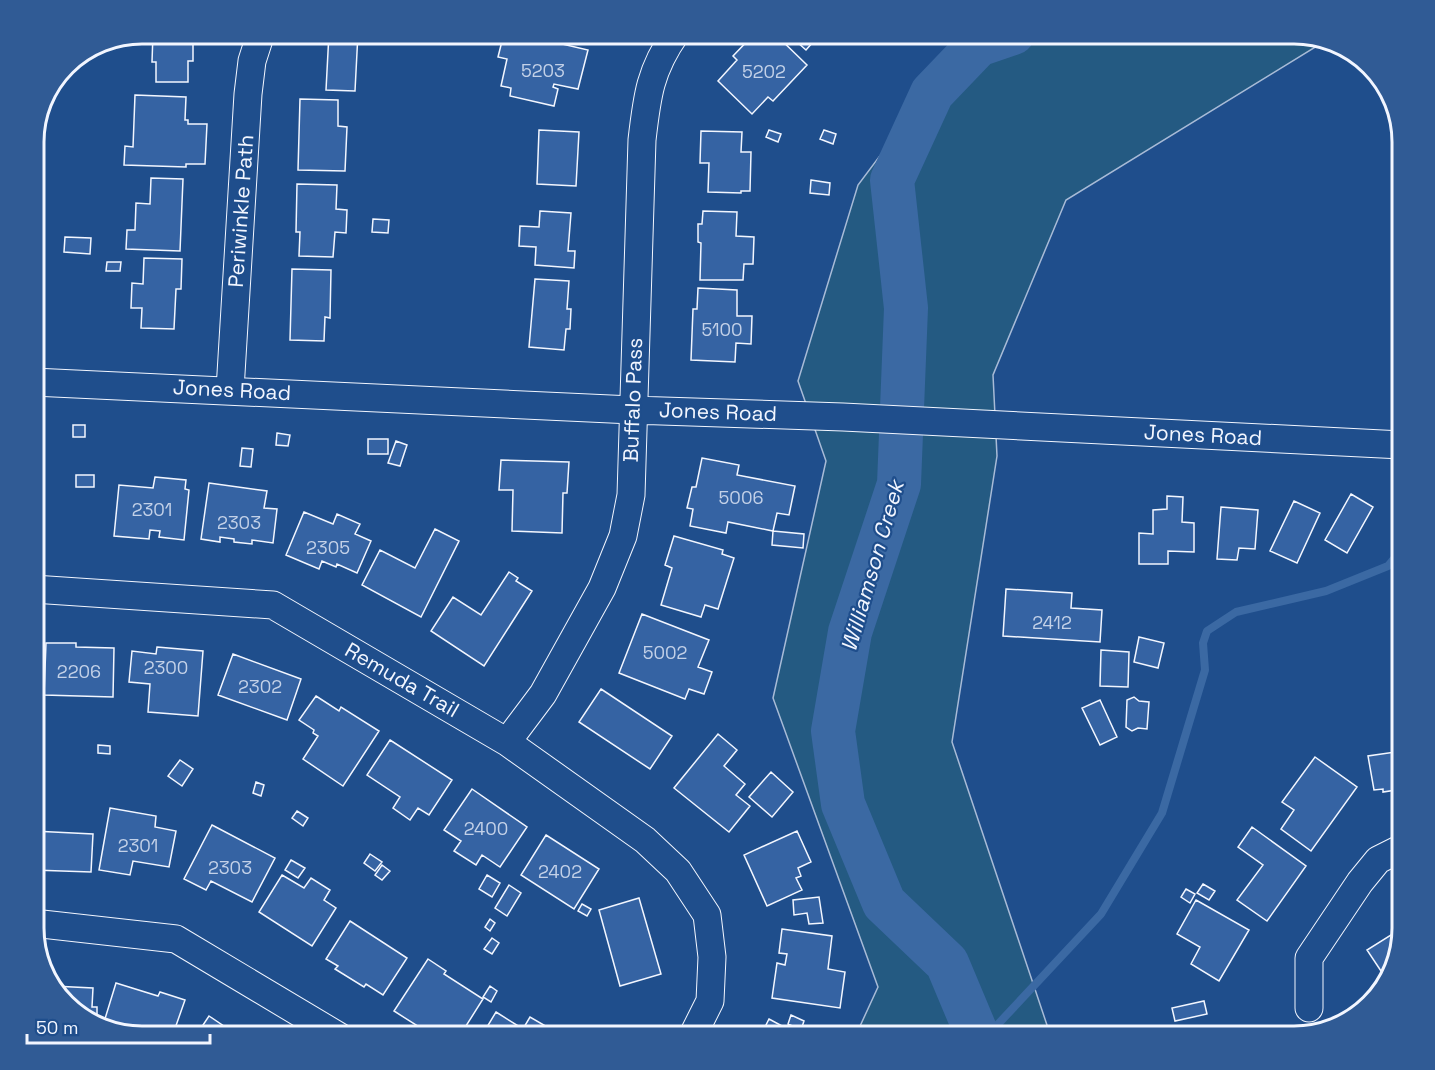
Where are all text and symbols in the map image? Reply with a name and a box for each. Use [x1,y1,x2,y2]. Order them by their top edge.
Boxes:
house number: 5203 [521,59,565,82]
house number: 5202 [742,60,786,83]
street label: Periwinkle Path [222,134,259,288]
house number: 5100 [701,318,743,341]
street label: Buffalo Pass [617,337,648,463]
street label: Jones Road [172,373,292,406]
street label: Jones Road [658,396,778,427]
street label: Jones Road [1143,418,1263,451]
water label: Williamson Creek [834,475,910,655]
house number: 5006 [719,486,763,509]
house number: 2301 [132,498,172,521]
house number: 2303 [217,511,261,534]
house number: 2305 [306,536,350,559]
house number: 2412 [1032,611,1072,634]
street label: Remuda Trail [340,636,464,723]
house number: 5002 [643,641,687,664]
house number: 2300 [144,656,188,679]
house number: 2206 [57,660,101,683]
house number: 2302 [238,675,282,698]
house number: 2400 [464,817,508,840]
house number: 2301 [118,834,158,857]
house number: 2303 [208,856,252,879]
house number: 2402 [538,860,582,883]
scale bar [27,1007,210,1045]
text: 50 m [36,1016,78,1039]

